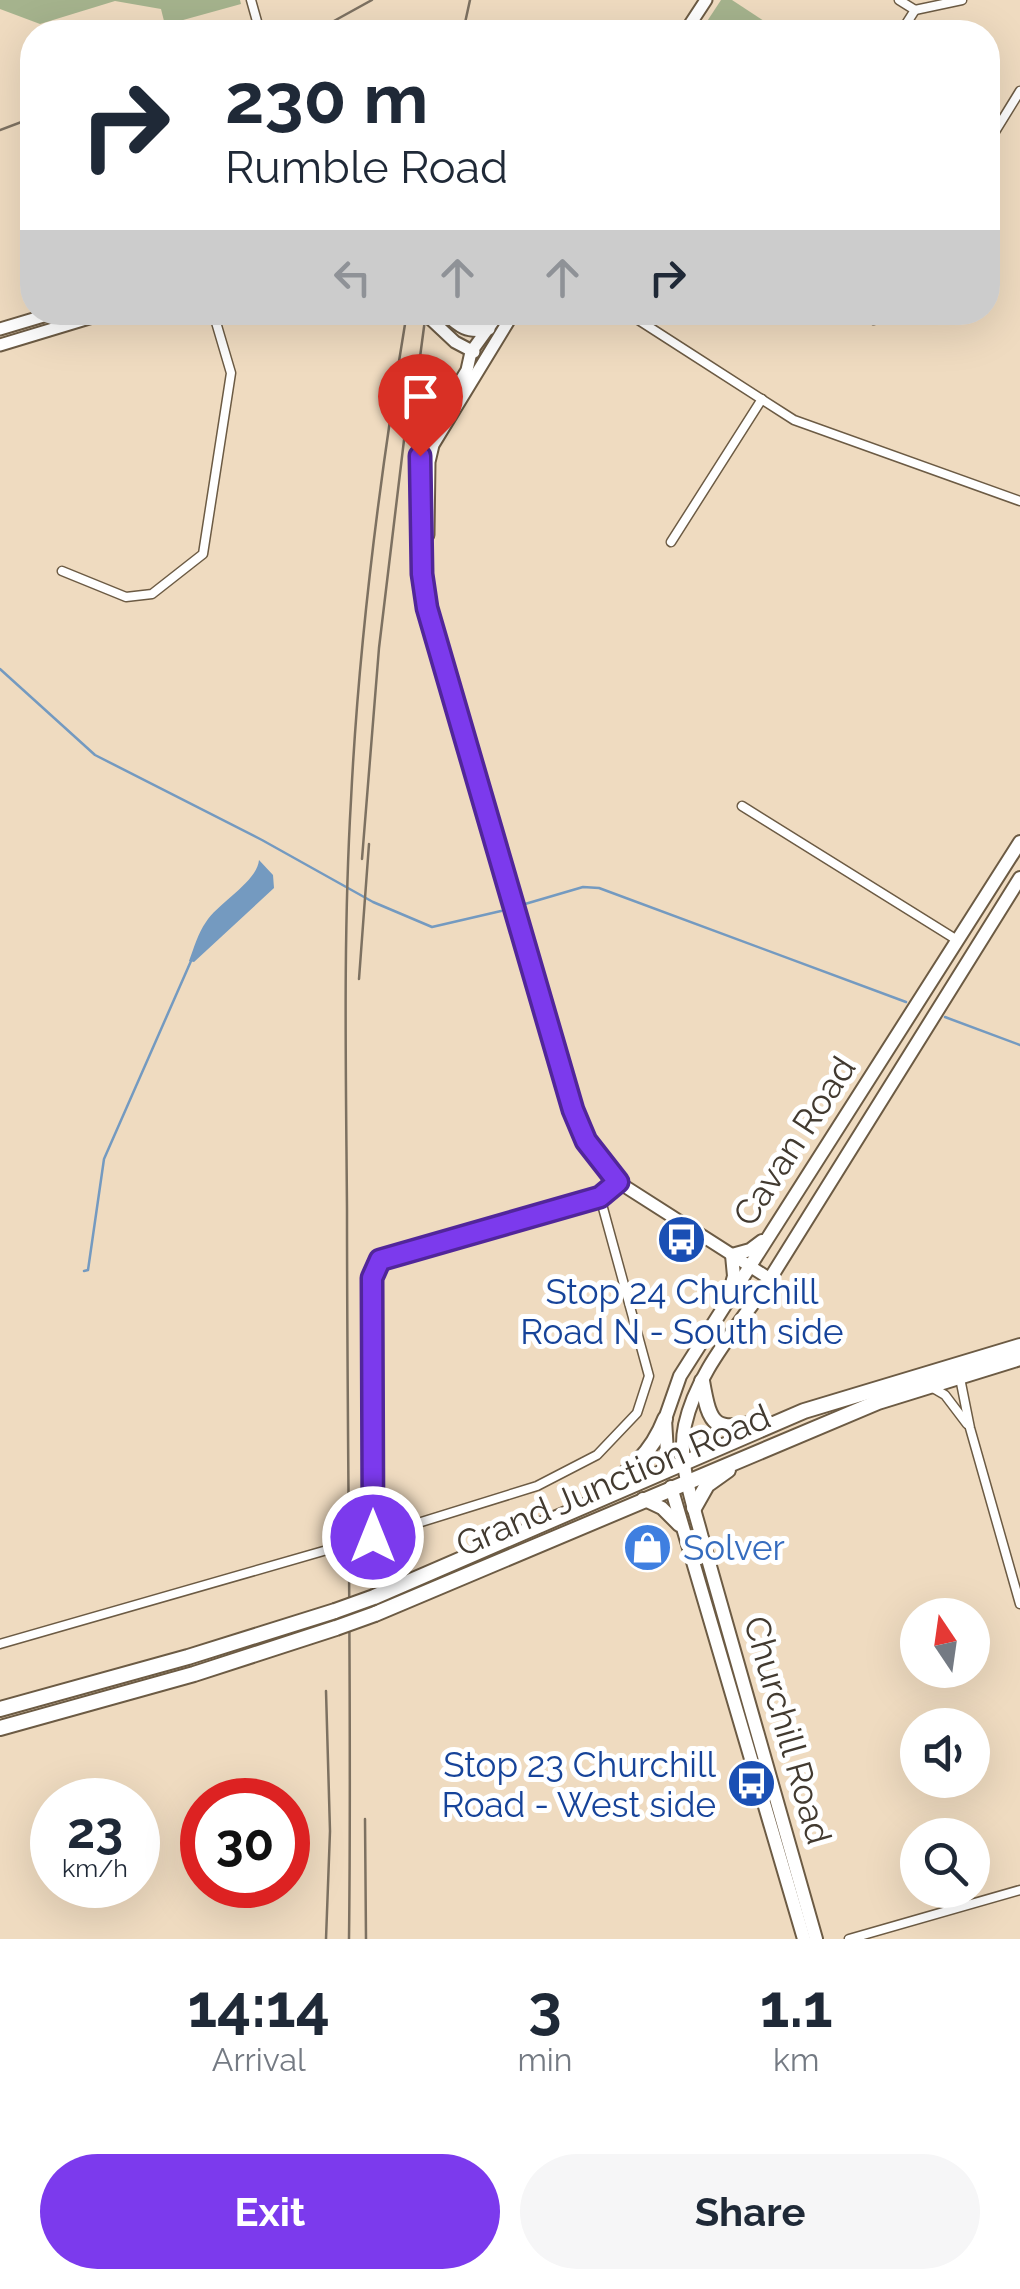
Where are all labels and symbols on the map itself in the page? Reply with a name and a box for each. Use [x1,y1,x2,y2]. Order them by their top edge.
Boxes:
pin [378,354,463,457]
street label: Cavan Road [724,1049,864,1233]
bus stop icon: Stop 24 Churchill Road N - South side [656,1213,708,1265]
place label: Stop 24 Churchill Road N - South side [520,1271,844,1352]
street label: Grand Junction Road [450,1395,776,1565]
position arrow [321,1485,425,1589]
shop icon: Solver [622,1521,674,1573]
place label: Solver [683,1527,785,1568]
north arrow [900,1598,990,1688]
street label: Churchill Road [736,1611,840,1849]
place label: Stop 23 Churchill Road - West side [441,1744,716,1825]
bus stop icon: Stop 23 Churchill Road - West side [725,1758,777,1810]
speed limit sign: 30 [180,1778,310,1908]

